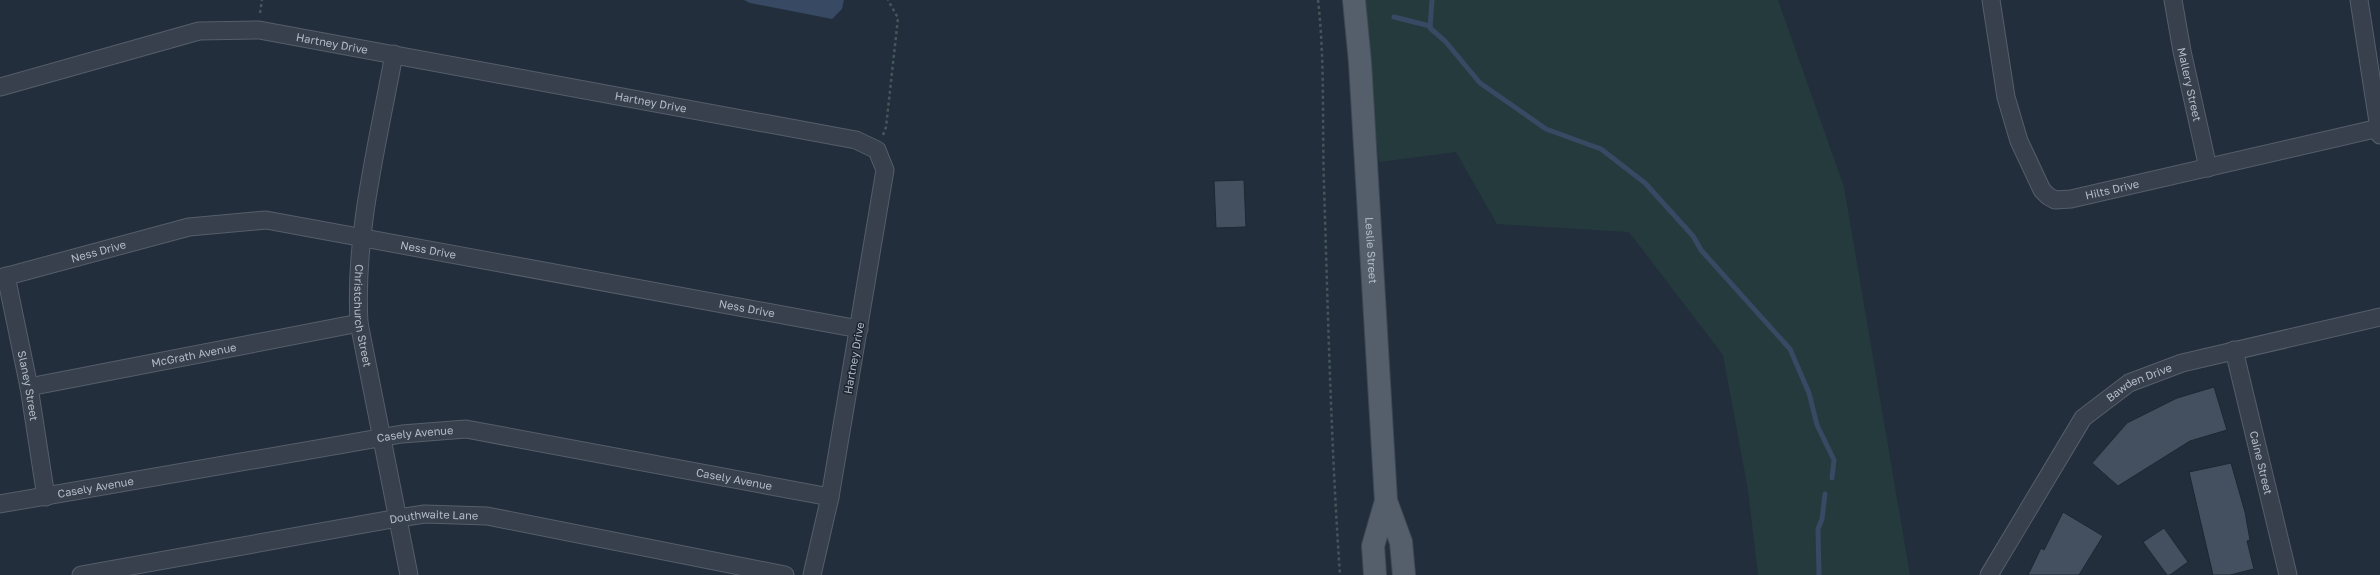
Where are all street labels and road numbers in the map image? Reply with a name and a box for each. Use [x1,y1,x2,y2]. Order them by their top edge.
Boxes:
street label: Hartney Drive [295,30,369,56]
street label: Mallery Street [2175,46,2204,122]
street label: Hartney Drive [614,89,688,115]
street label: Hilts Drive [2084,177,2140,202]
street label: Leslie Street [1363,217,1380,284]
street label: Ness Drive [69,237,127,265]
street label: Ness Drive [399,238,457,261]
street label: Christchurch Street [352,264,375,368]
street label: Ness Drive [718,296,776,319]
street label: Hartney Drive [841,321,866,395]
street label: McGrath Avenue [150,340,237,369]
street label: Slaney Street [16,349,41,422]
street label: Bawden Drive [2103,360,2174,404]
street label: Casely Avenue [376,423,454,444]
street label: Caine Street [2248,429,2275,496]
street label: Casely Avenue [695,465,773,492]
street label: Casely Avenue [56,474,135,500]
street label: Douthwaite Lane [388,507,478,525]

